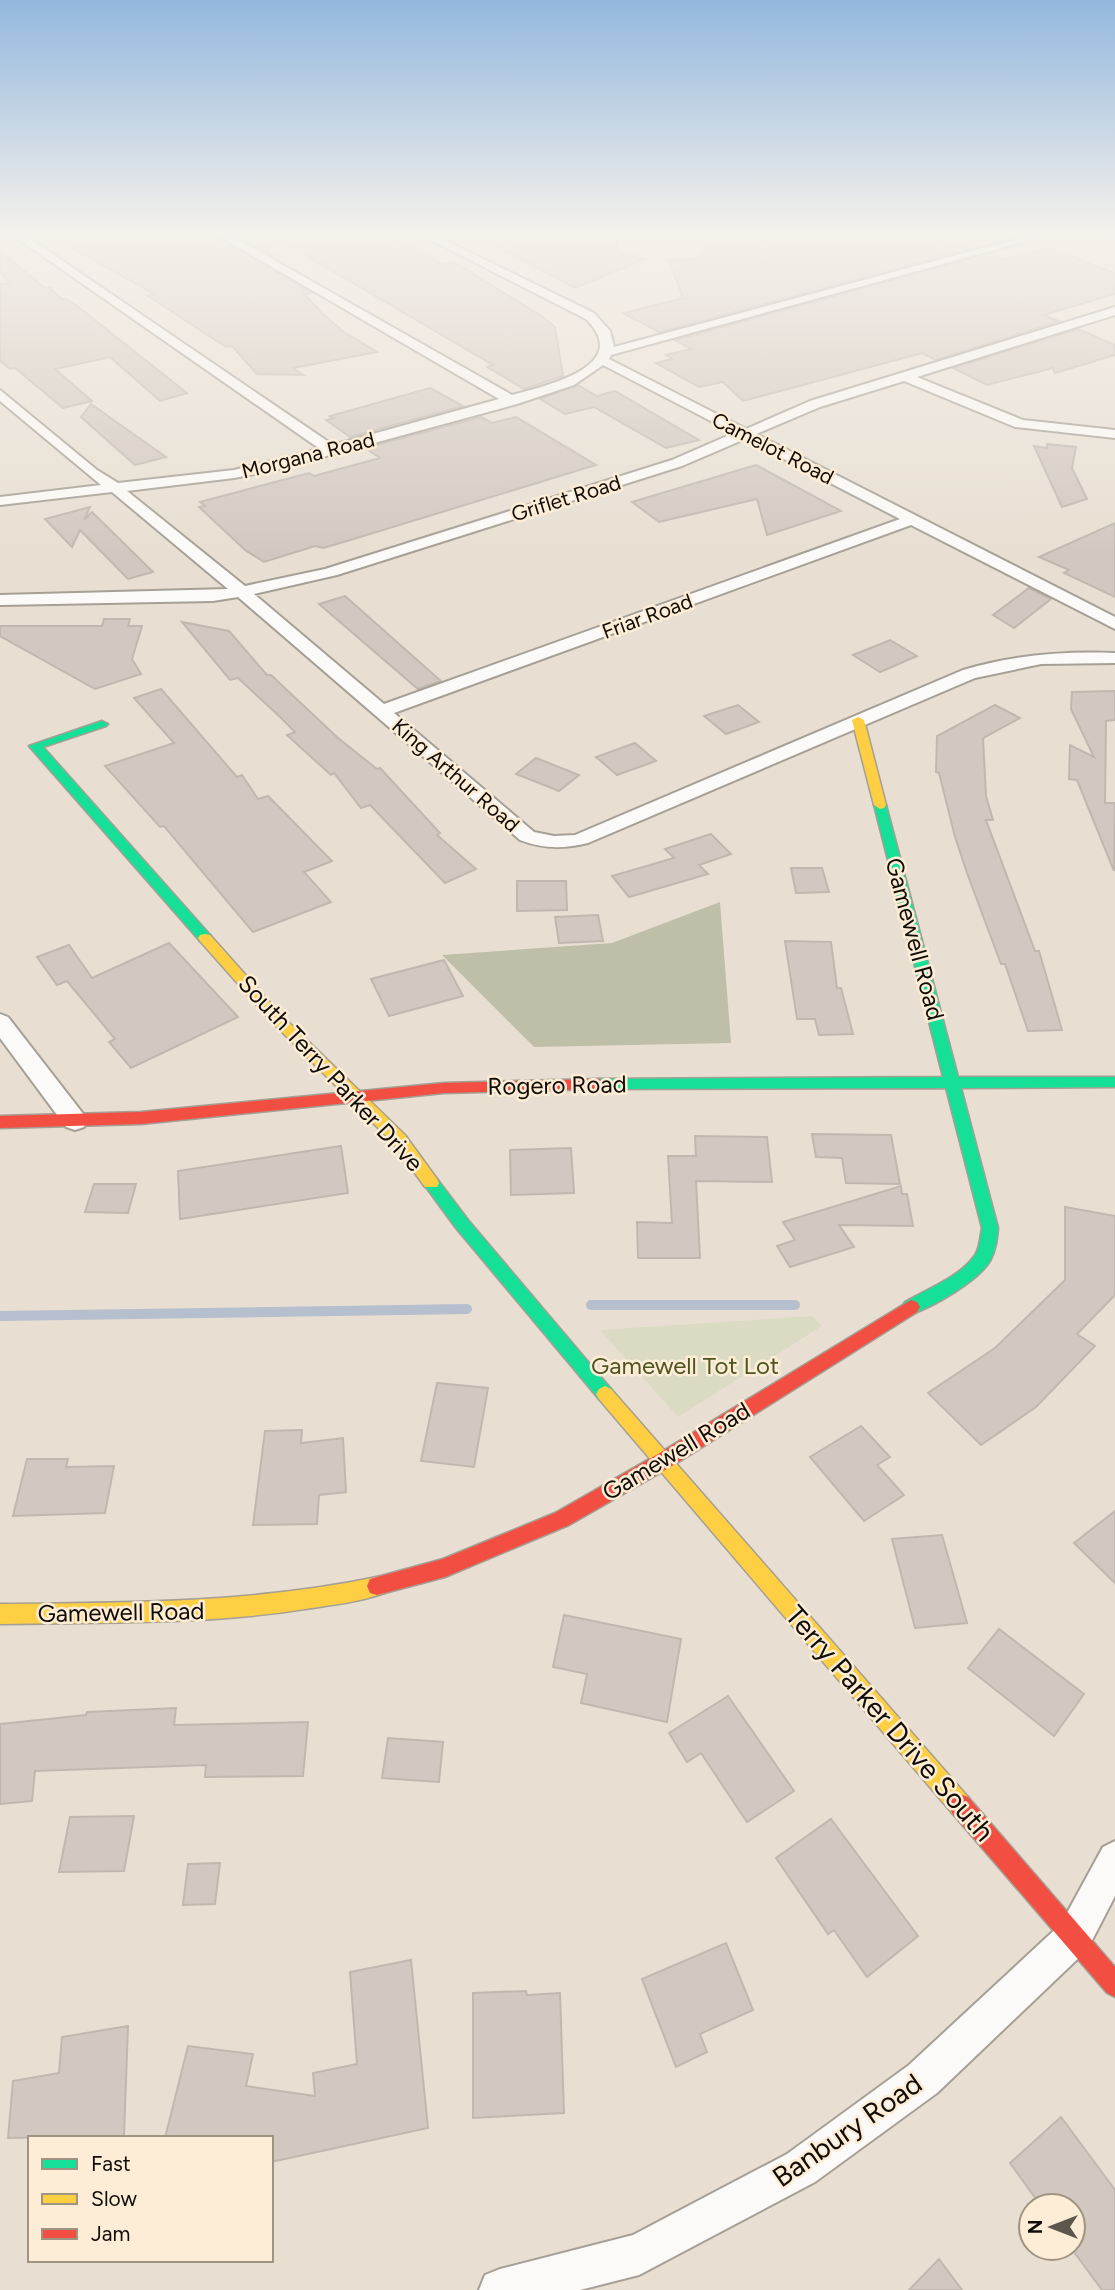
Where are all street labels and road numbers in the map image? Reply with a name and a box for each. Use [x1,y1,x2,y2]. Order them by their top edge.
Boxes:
street label: Camelot Road [708,407,838,489]
street label: Morgana Road [239,426,377,484]
street label: Griflet Road [508,469,624,527]
street label: Friar Road [598,588,696,644]
street label: King Arthur Road [387,713,525,837]
street label: Gamewell Road [879,855,951,1023]
street label: South Terry Parker Drive [232,969,430,1177]
street label: Rogero Road [487,1069,627,1101]
street label: Gamewell Road [597,1396,755,1506]
street label: Gamewell Road [37,1596,205,1628]
street label: Terry Parker Drive South [778,1598,1002,1848]
street label: Banbury Road [766,2066,928,2194]

